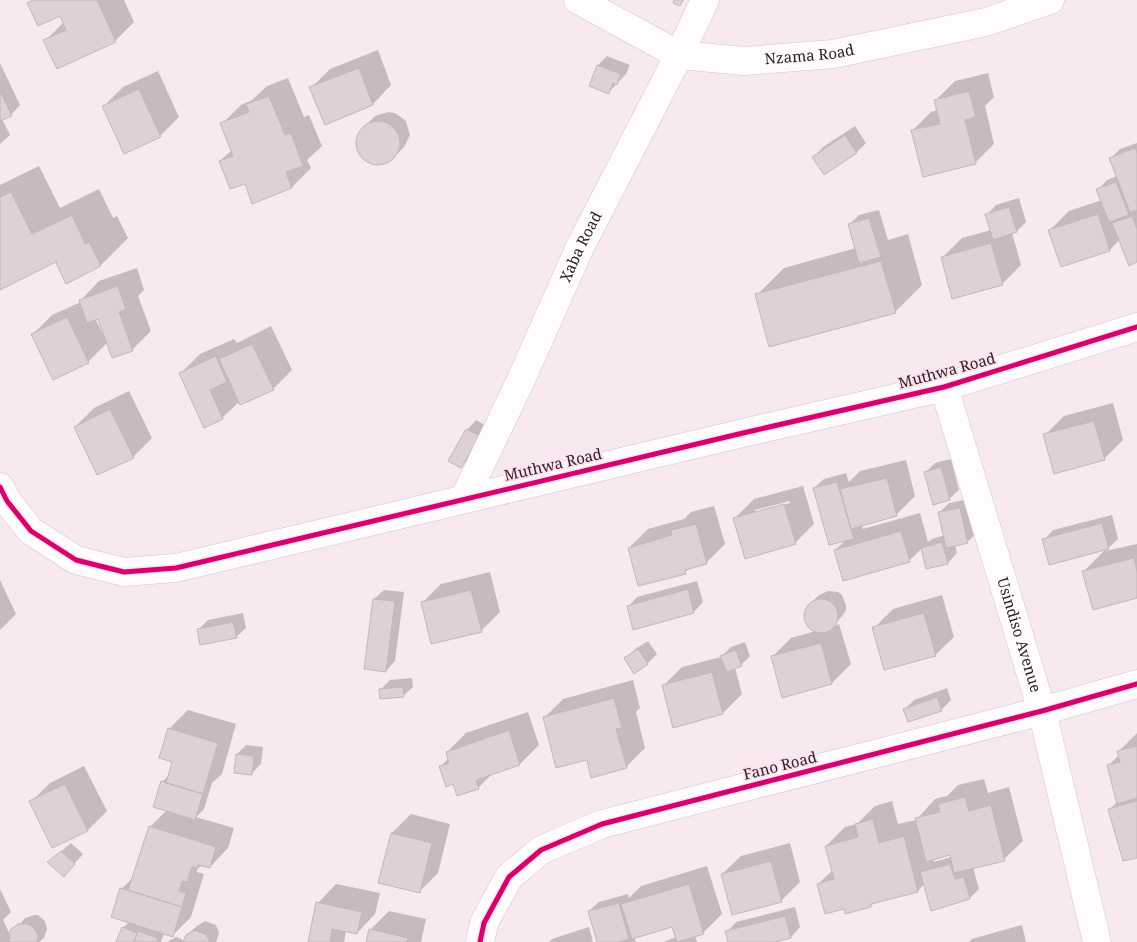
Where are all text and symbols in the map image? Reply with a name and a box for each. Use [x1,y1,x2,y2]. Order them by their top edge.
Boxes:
street label: Nzama Road [764,39,856,68]
street label: Xaba Road [555,208,606,285]
street label: Muthwa Road [896,347,998,393]
street label: Muthwa Road [502,443,604,485]
street label: Usindiso Avenue [993,575,1047,694]
street label: Fano Road [741,746,819,784]

